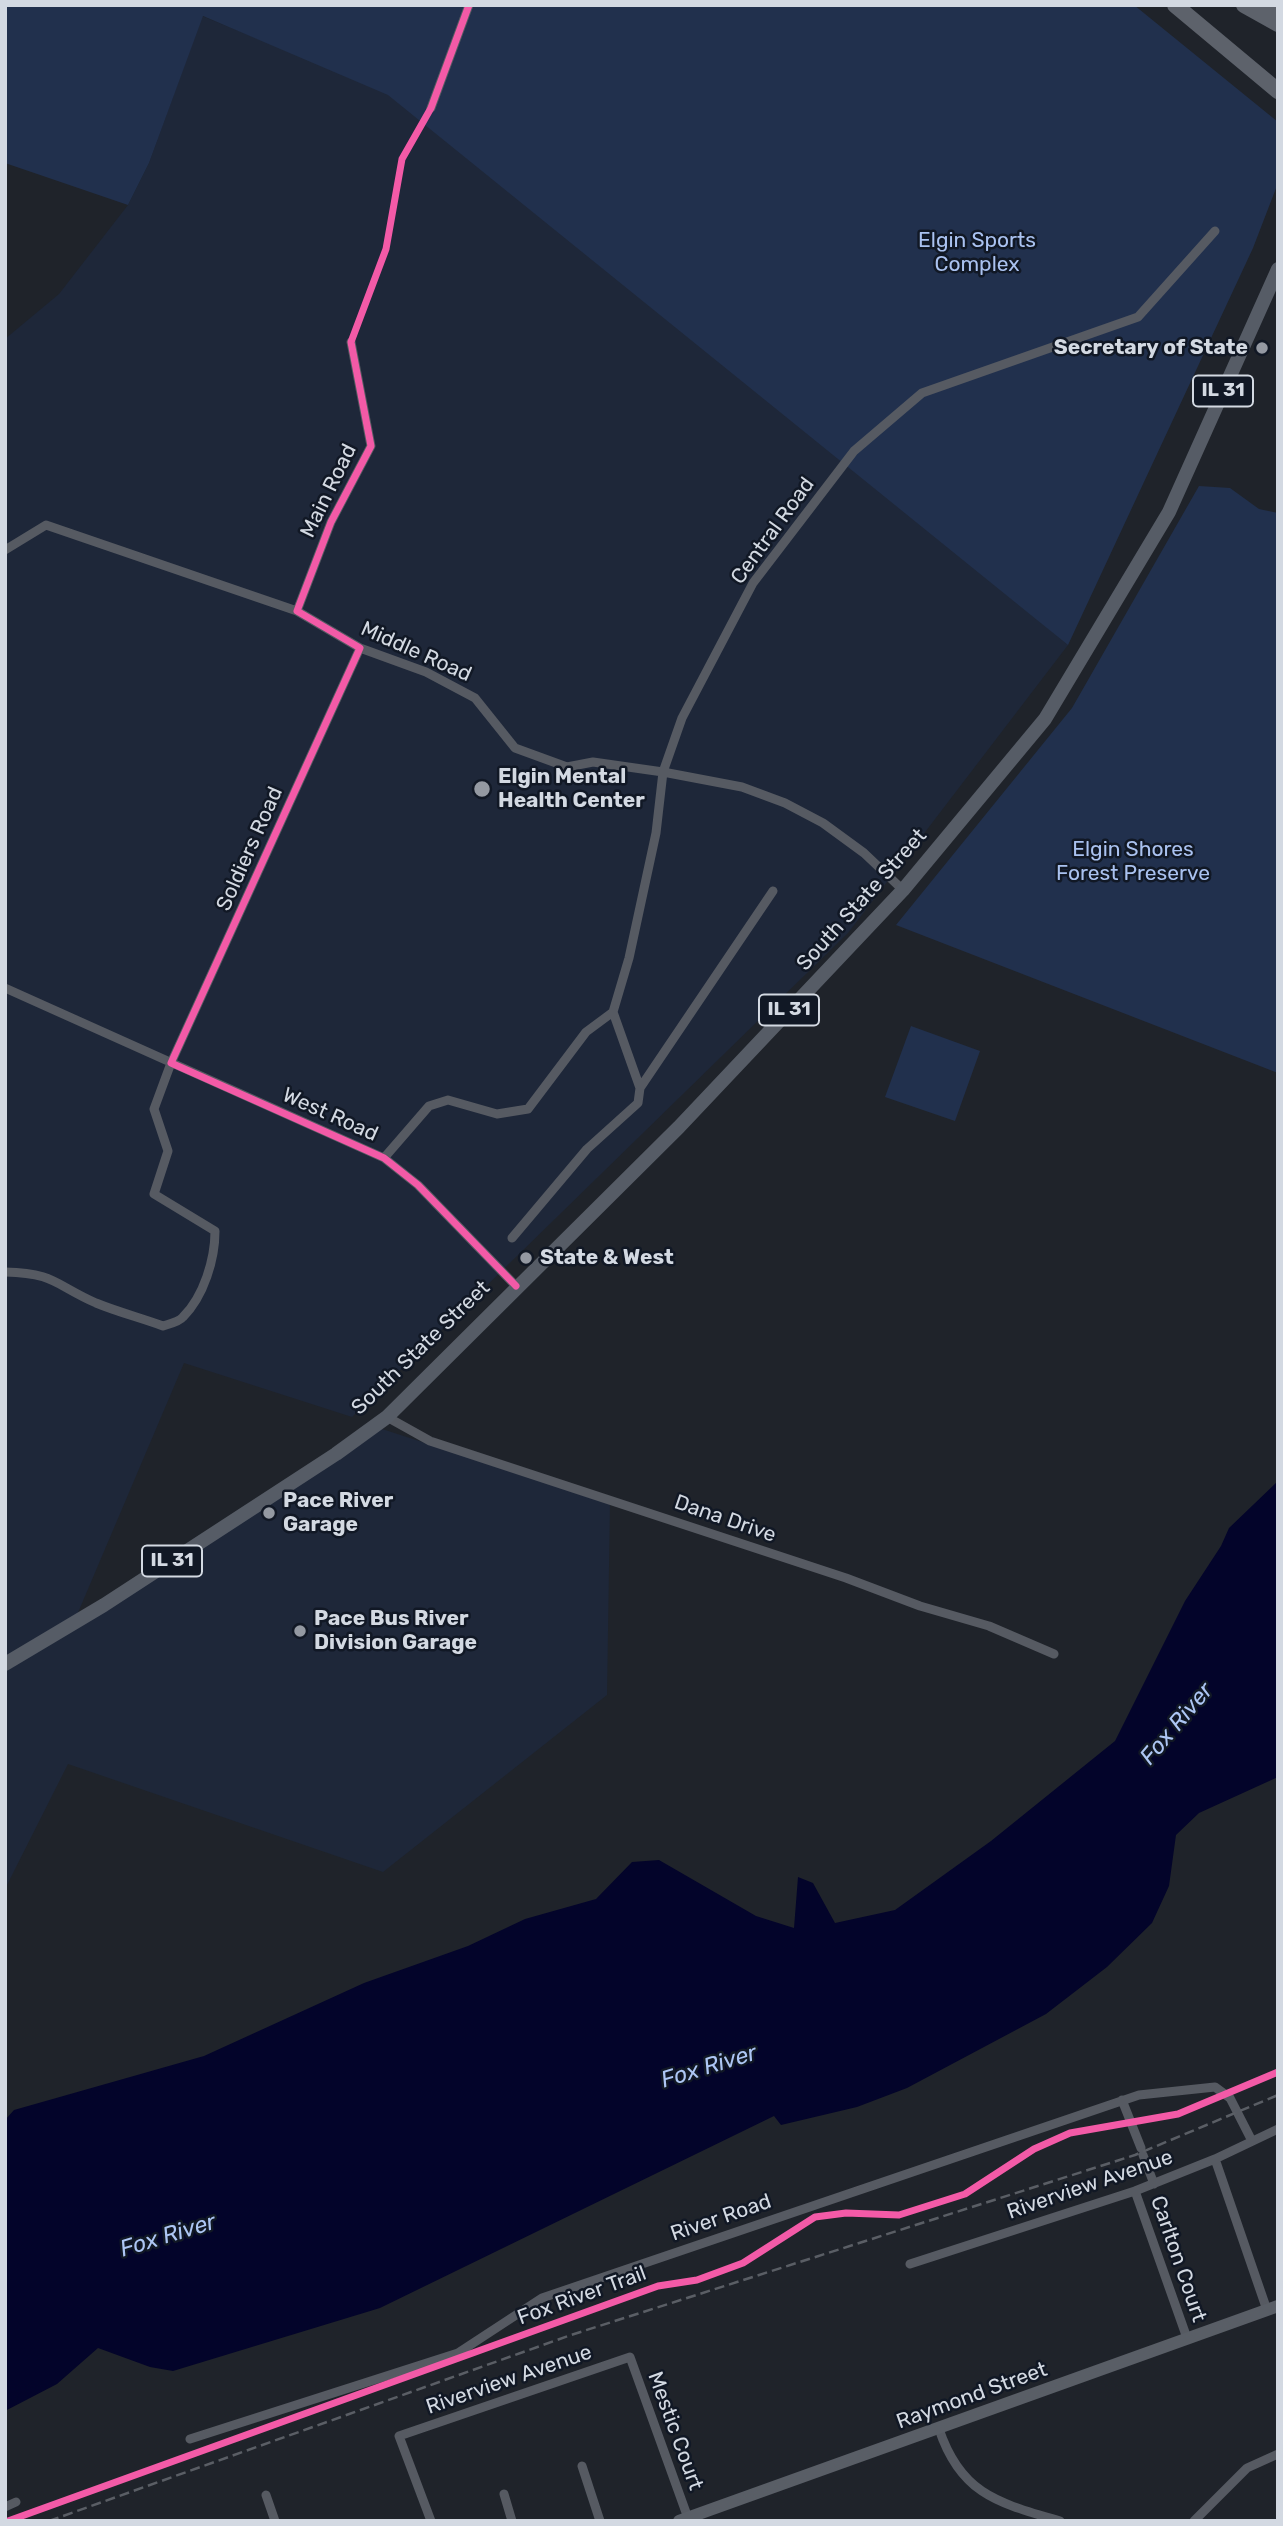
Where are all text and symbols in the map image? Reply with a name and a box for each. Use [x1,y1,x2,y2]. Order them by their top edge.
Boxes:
park label: Elgin Sports Complex [918,228,1036,278]
place label: Secretary of State [1054,335,1248,361]
marker: Secretary of State [1254,340,1270,356]
road number: IL 31 [1193,376,1253,406]
street label: Main Road [296,440,362,542]
street label: Central Road [726,473,820,589]
street label: Middle Road [357,616,475,688]
place label: Elgin Mental Health Center [498,764,645,814]
marker: Elgin Mental Health Center [472,779,492,799]
street label: Soldiers Road [211,783,289,915]
street label: South State Street [792,824,932,976]
park label: Elgin Shores Forest Preserve [1056,837,1210,887]
road number: IL 31 [759,994,819,1026]
street label: West Road [278,1083,382,1147]
place label: State & West [540,1245,674,1271]
marker: State & West [518,1250,534,1266]
street label: South State Street [347,1276,495,1420]
place label: Pace River Garage [283,1488,393,1538]
street label: Dana Drive [671,1490,779,1548]
marker: Pace River Garage [261,1505,277,1521]
road number: IL 31 [142,1546,202,1576]
place label: Pace Bus River Division Garage [314,1606,477,1656]
marker: Pace Bus River Division Garage [292,1623,308,1639]
water label: Fox River [1135,1677,1219,1771]
water label: Fox River [658,2039,760,2095]
street label: Riverview Avenue [1004,2145,1176,2225]
street label: River Road [667,2189,775,2247]
street label: Carlton Court [1145,2193,1211,2325]
water label: Fox River [117,2208,219,2264]
street label: Fox River Trail [514,2261,650,2331]
street label: Riverview Avenue [423,2340,595,2420]
street label: Raymond Street [893,2357,1051,2435]
street label: Mestic Court [642,2368,708,2494]

